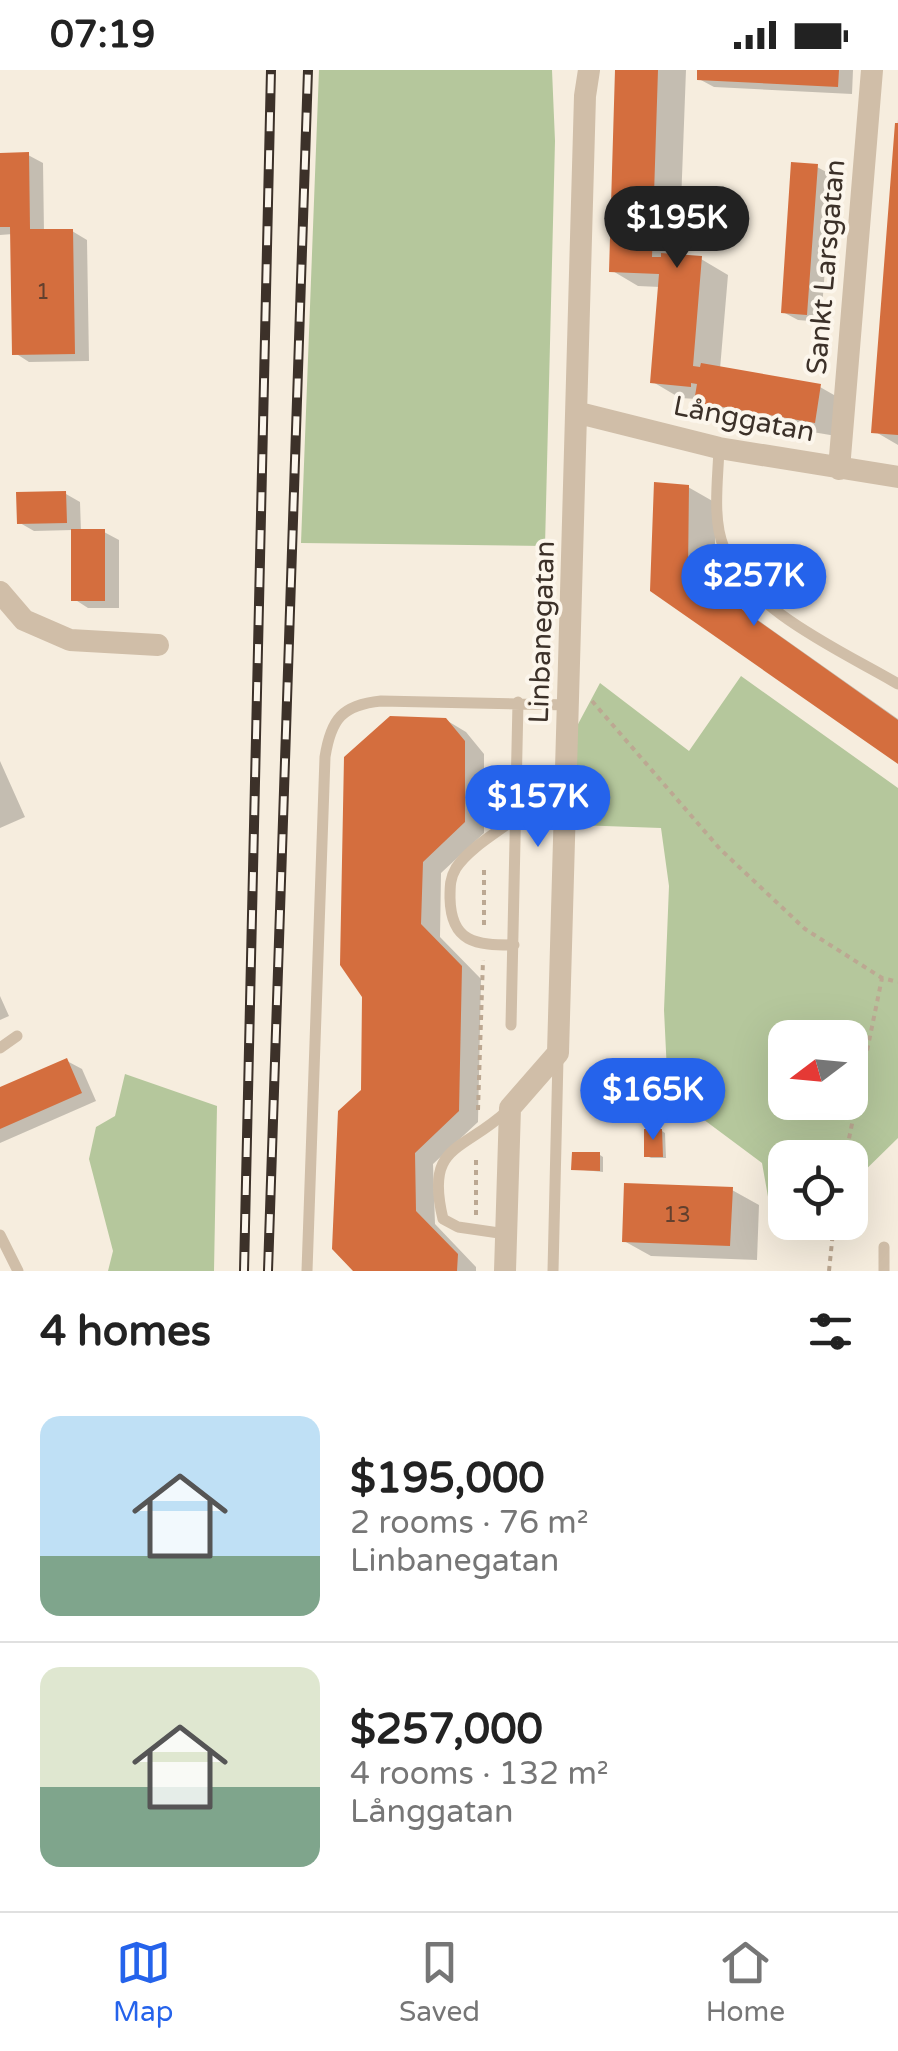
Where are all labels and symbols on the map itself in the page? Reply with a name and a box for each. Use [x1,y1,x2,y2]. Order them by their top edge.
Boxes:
street label: Sankt Larsgatan [800,158,852,376]
pin: $195K [607,186,747,271]
house number: 1 [36,279,50,305]
street label: Långgatan [671,389,817,449]
street label: Linbanegatan [522,540,562,724]
pin: $257K [684,544,824,629]
pin: $157K [468,765,608,850]
north arrow [768,1020,868,1120]
pin: $165K [583,1058,723,1143]
house number: 13 [663,1202,691,1228]

